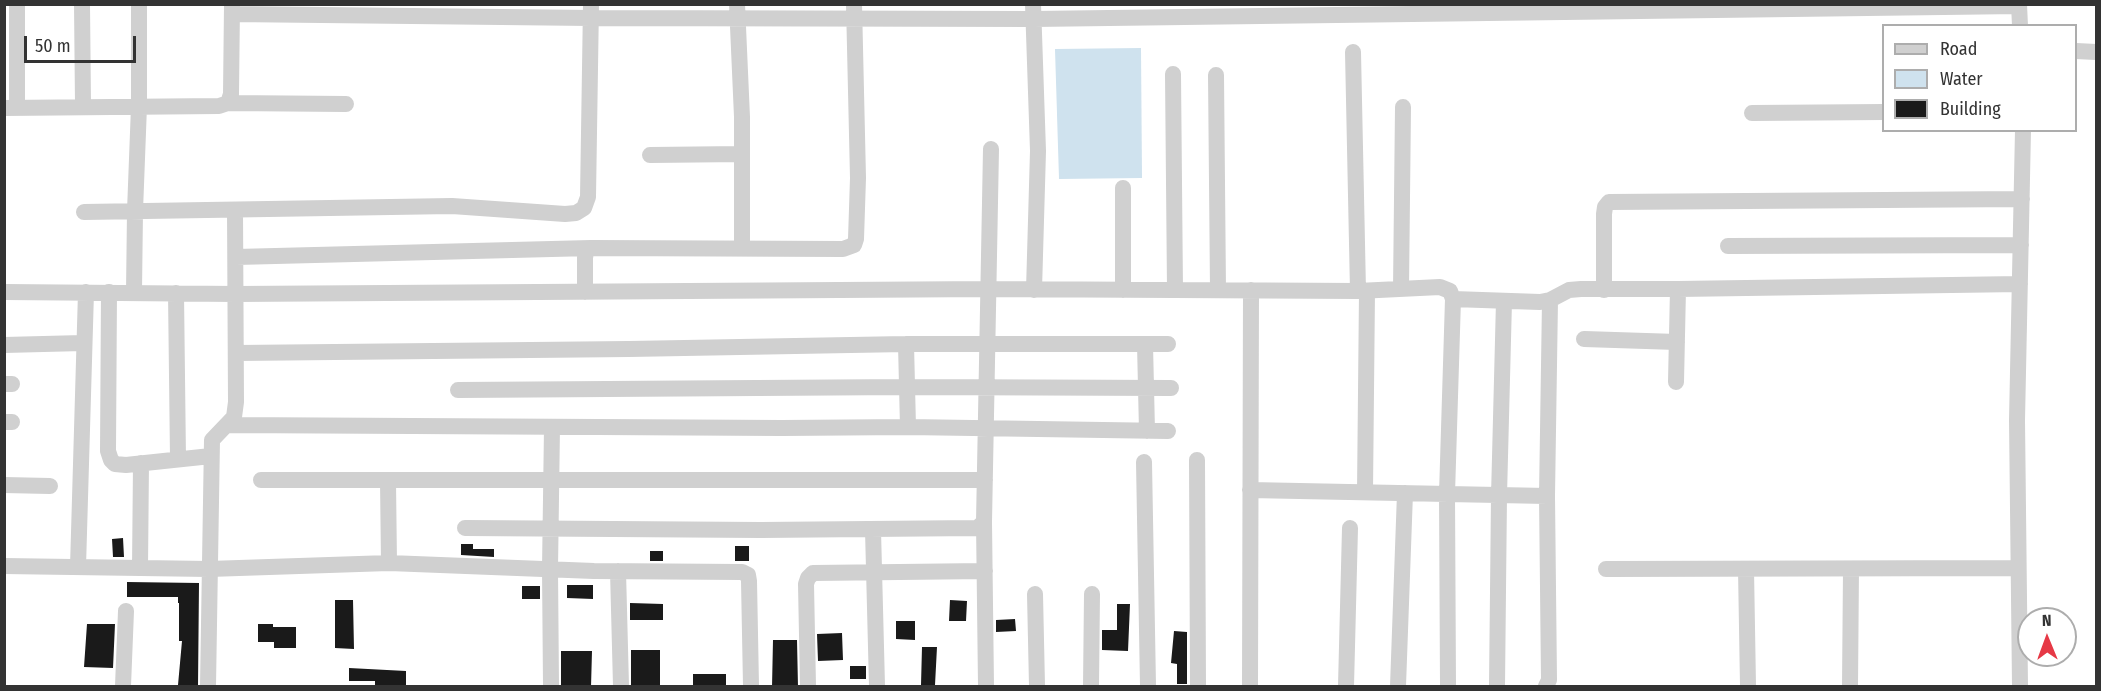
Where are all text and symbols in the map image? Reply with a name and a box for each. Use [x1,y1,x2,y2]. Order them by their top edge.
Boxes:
scale bar [27,24,140,62]
legend [1882,24,2077,132]
text: 50 m [35,35,71,57]
text: Road [1940,38,1977,60]
text: Water [1940,68,1983,90]
text: Building [1940,98,2001,120]
north arrow [2017,607,2077,667]
text: N [2042,611,2052,630]

